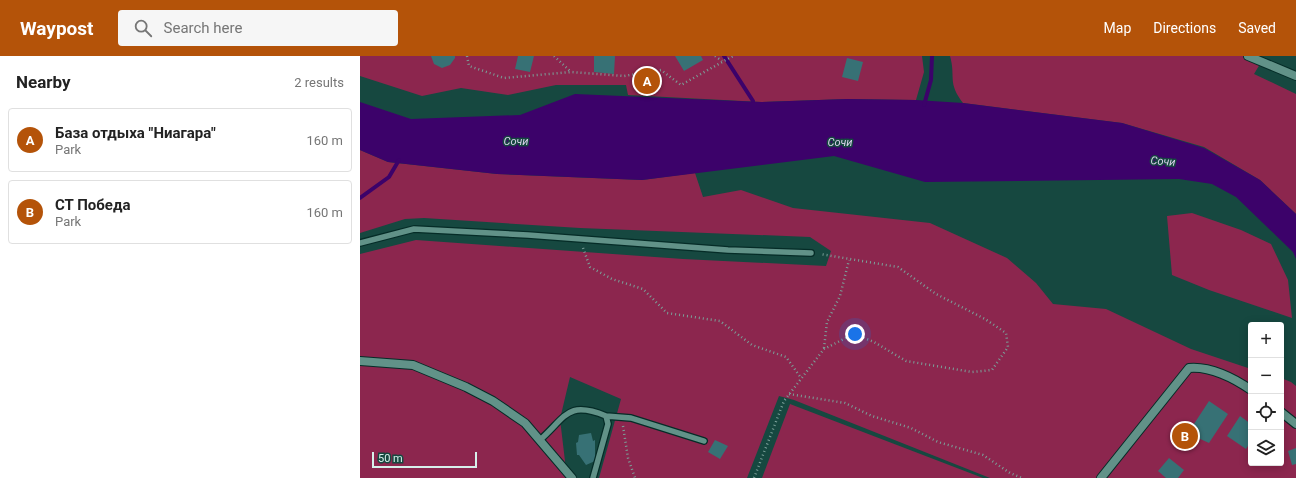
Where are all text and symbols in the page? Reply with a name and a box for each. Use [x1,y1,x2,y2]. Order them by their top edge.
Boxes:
search box [118,10,398,46]
text: Waypost [20,17,94,40]
icon: search [132,17,154,39]
text: Search here [164,19,242,37]
text: Map [1104,20,1131,36]
text: Directions [1153,20,1216,36]
text: Saved [1238,20,1276,36]
pin: A [634,66,660,96]
text: Nearby [16,72,71,92]
text: 2 results [294,75,344,90]
text: База отдыха "Ниагара" [55,124,216,142]
text: A [26,133,34,148]
text: 160 m [306,133,343,148]
water label: Сочи [504,135,529,148]
water label: Сочи [828,136,853,149]
text: Park [55,142,81,157]
water label: Сочи [1150,154,1176,169]
text: СТ Победа [55,196,130,214]
text: B [26,205,34,220]
text: 160 m [306,205,343,220]
text: Park [55,214,81,229]
map controls [1248,322,1284,466]
button: + [1248,322,1284,358]
your location [845,324,865,344]
button: − [1248,358,1284,394]
button: locate [1248,394,1284,430]
pin: B [1172,421,1198,451]
button: layers [1248,430,1284,466]
scale bar [372,450,477,469]
text: 50 m [378,452,403,465]

